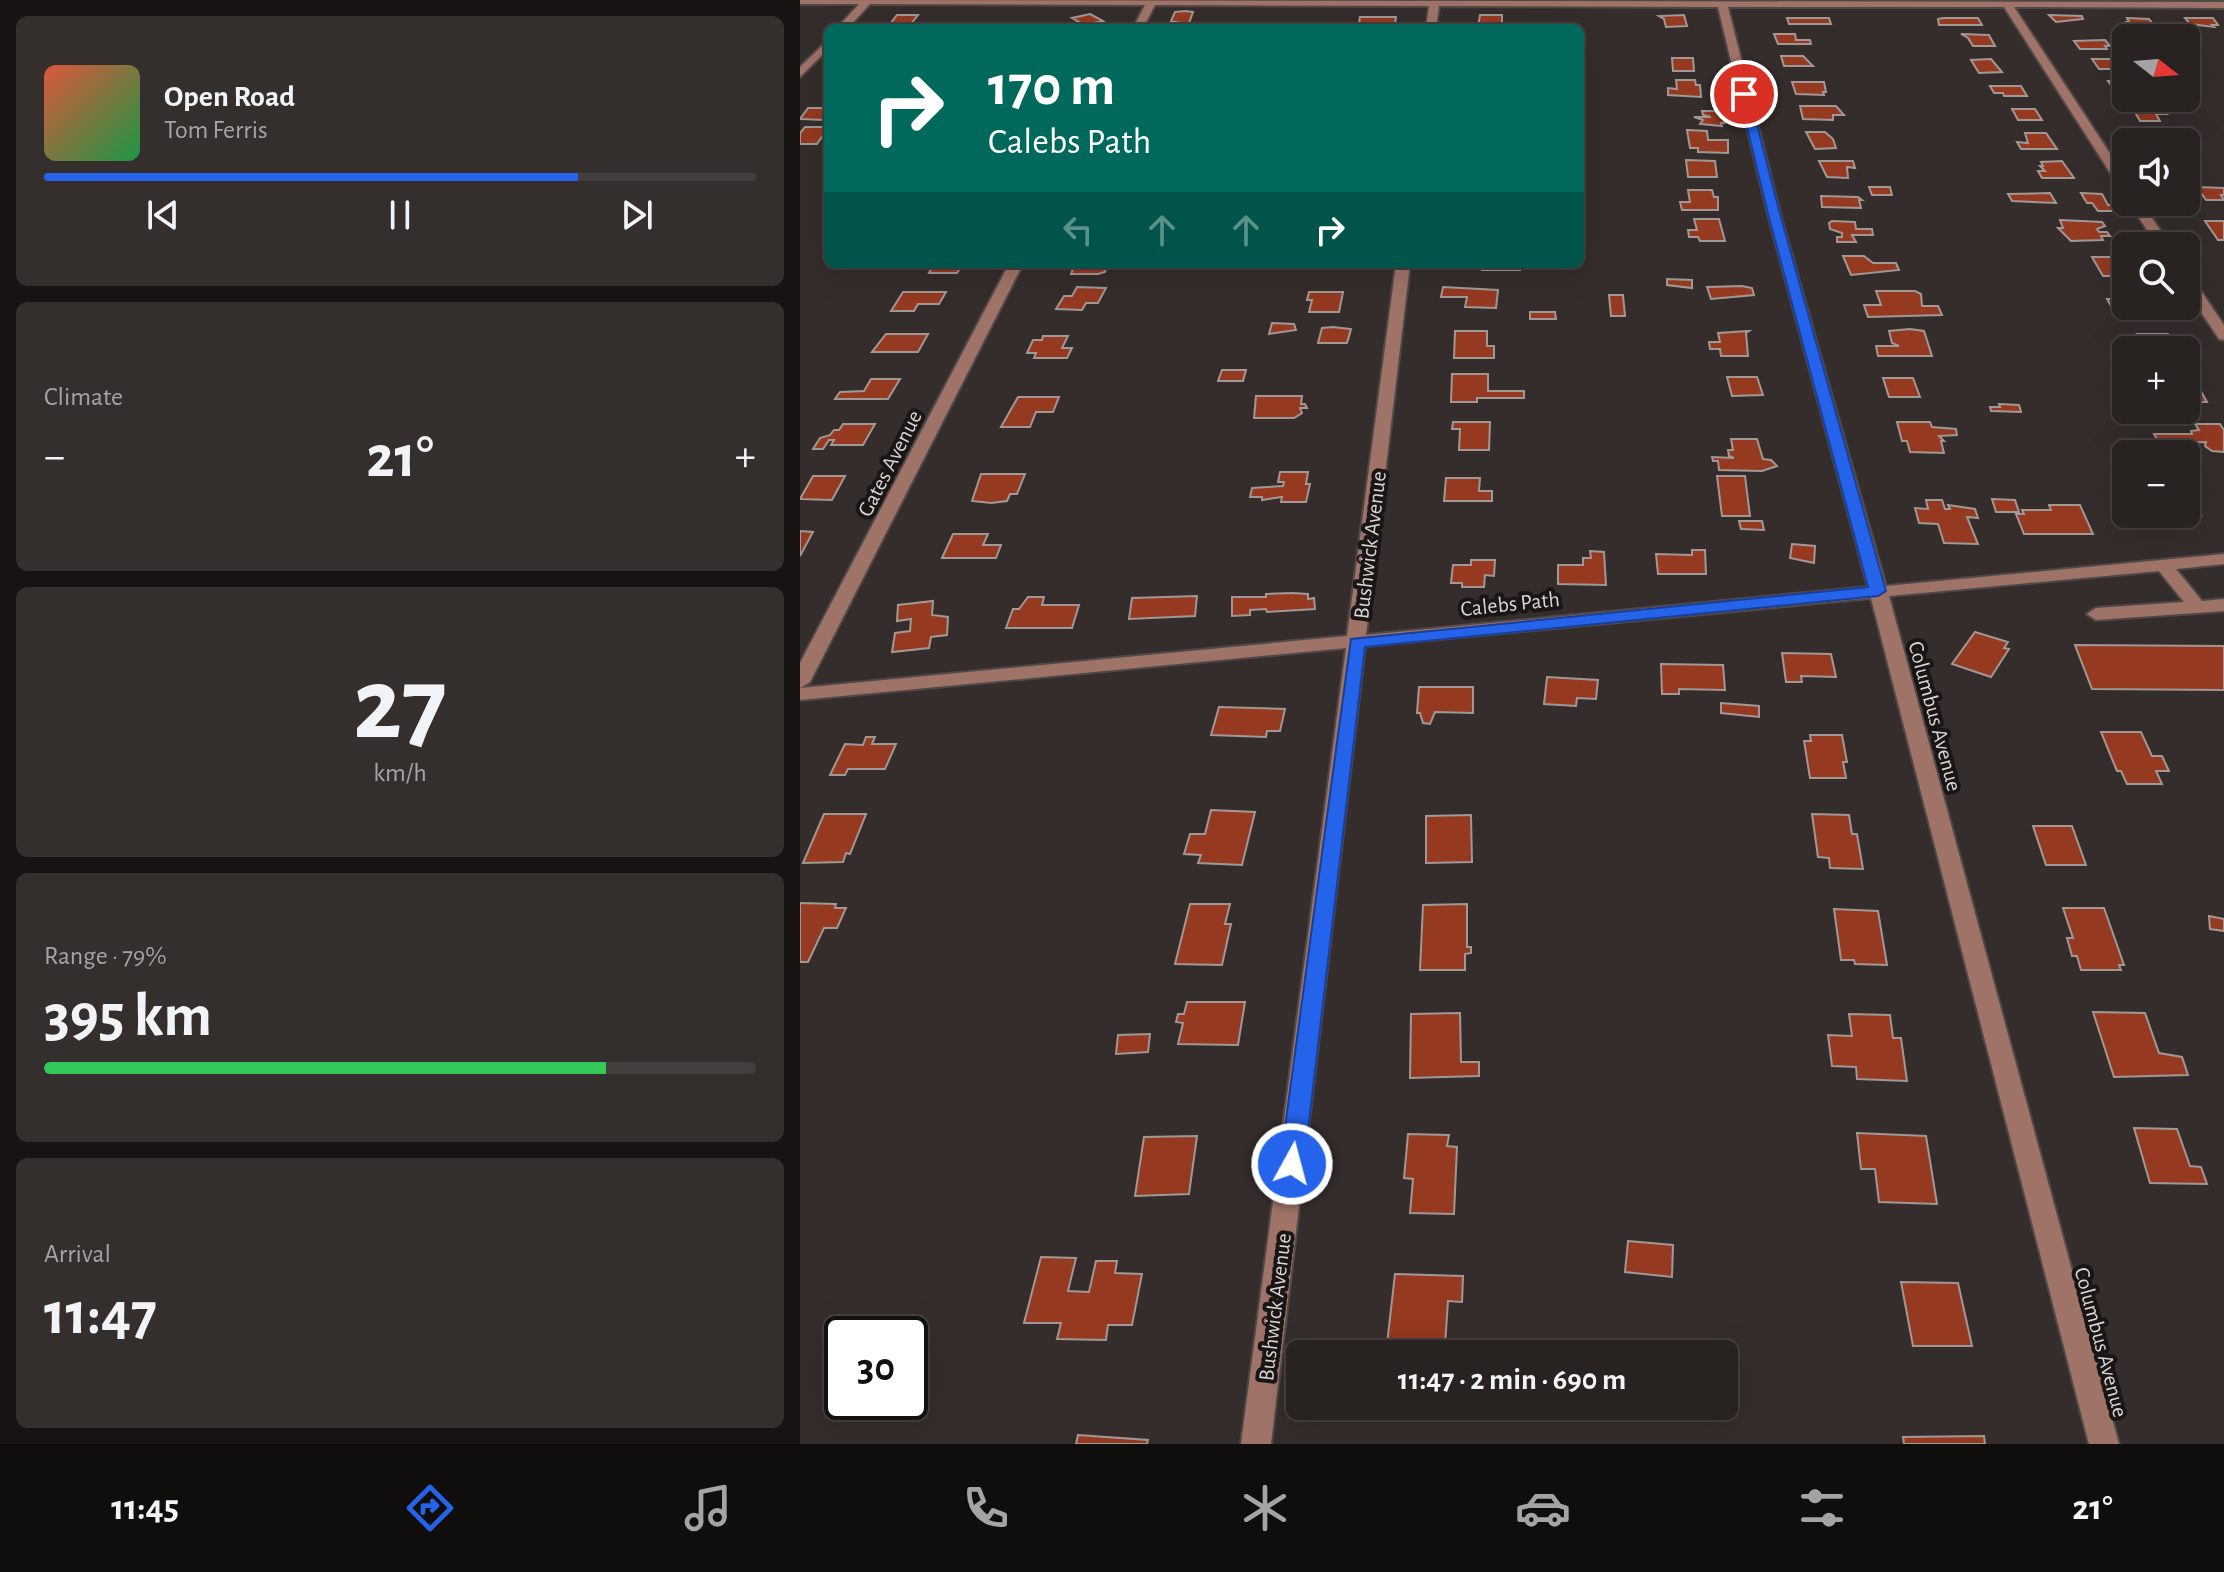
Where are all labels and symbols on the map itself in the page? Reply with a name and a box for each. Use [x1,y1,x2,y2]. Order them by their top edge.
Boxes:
north arrow [2112,24,2200,112]
pin [1710,60,1778,128]
street label: Gates Avenue [854,407,926,520]
street label: Bushwick Avenue [1350,470,1390,620]
street label: Calebs Path [1459,588,1561,620]
street label: Columbus Avenue [1904,639,1966,794]
position arrow [1250,1122,1334,1206]
street label: Bushwick Avenue [1255,1232,1295,1382]
street label: Columbus Avenue [2070,1265,2132,1420]
speed limit sign: 30 [824,1316,928,1420]

